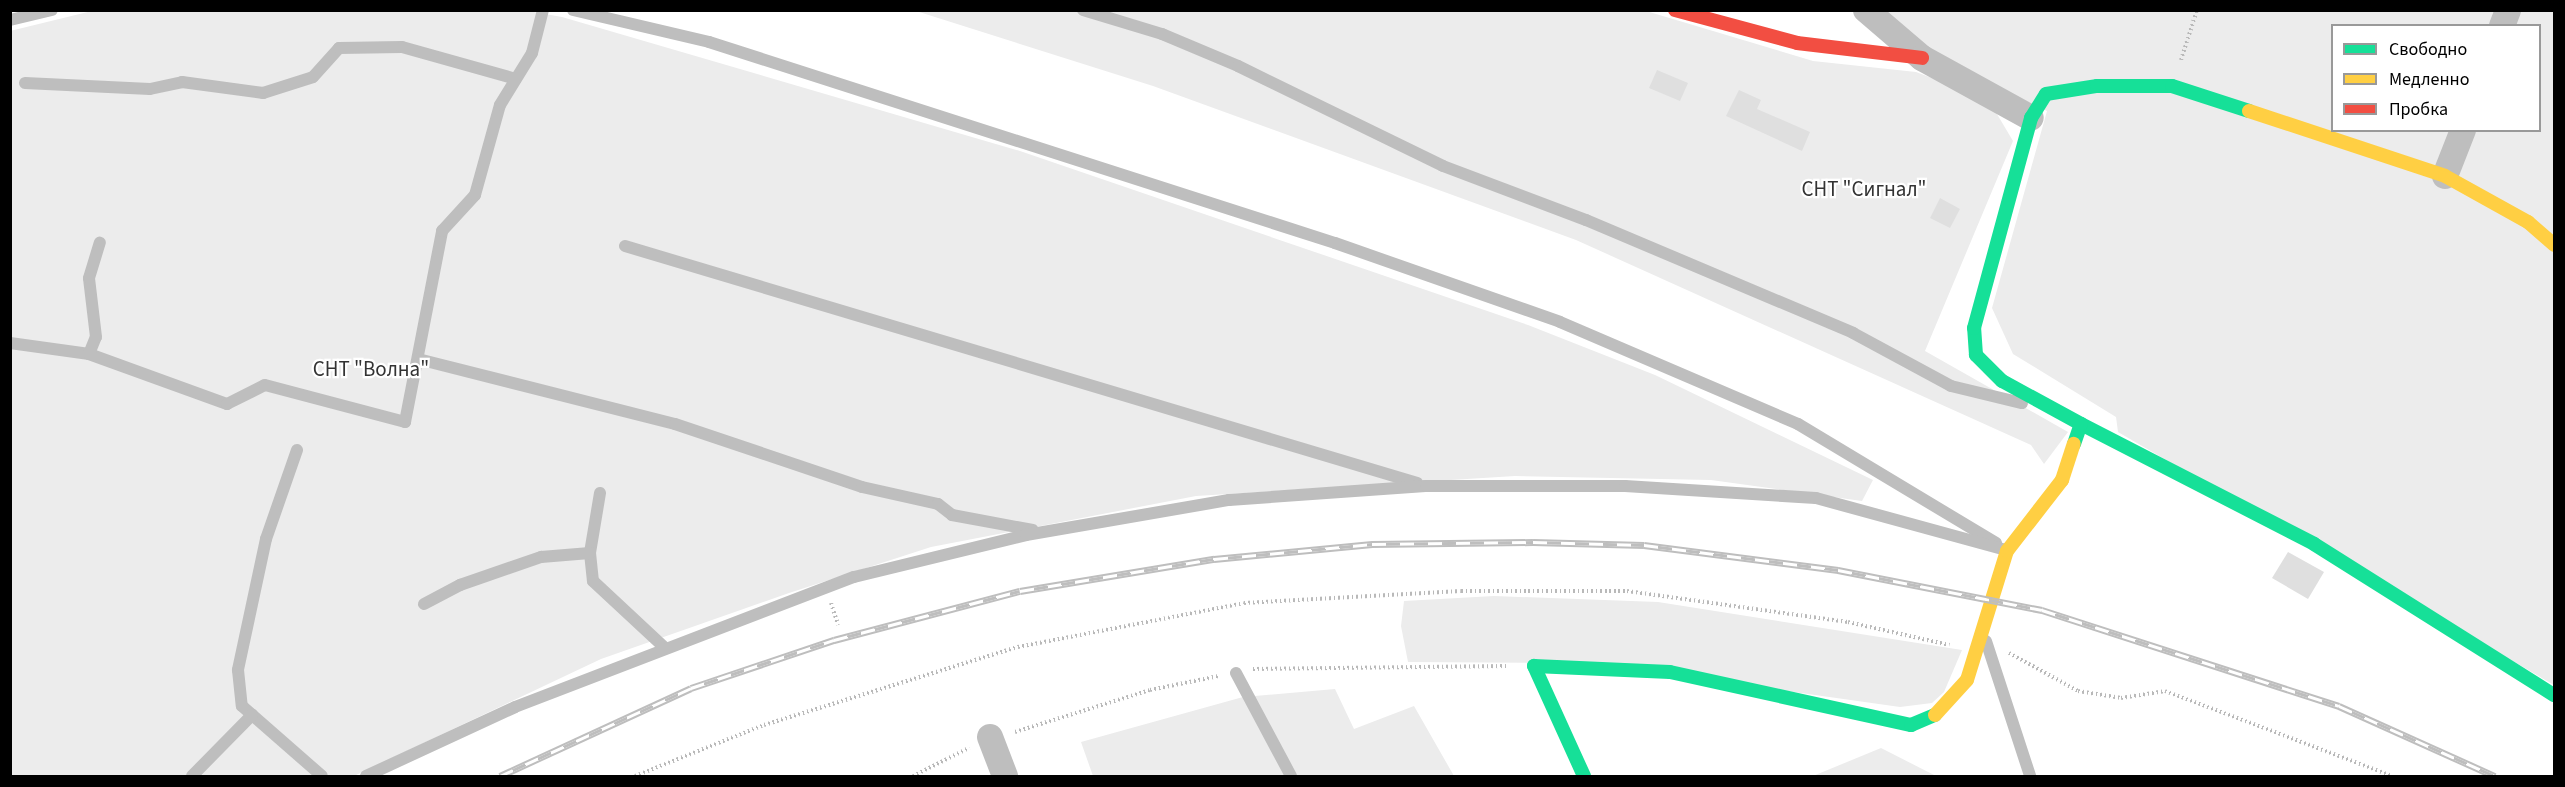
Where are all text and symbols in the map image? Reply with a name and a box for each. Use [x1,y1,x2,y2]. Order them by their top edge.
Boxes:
legend [2331,24,2541,132]
text: Свободно [2389,37,2467,62]
text: Медленно [2389,67,2469,92]
text: Пробка [2389,97,2448,122]
park label: СНТ "Сигнал" [1801,176,1927,202]
park label: СНТ "Волна" [313,356,429,382]

